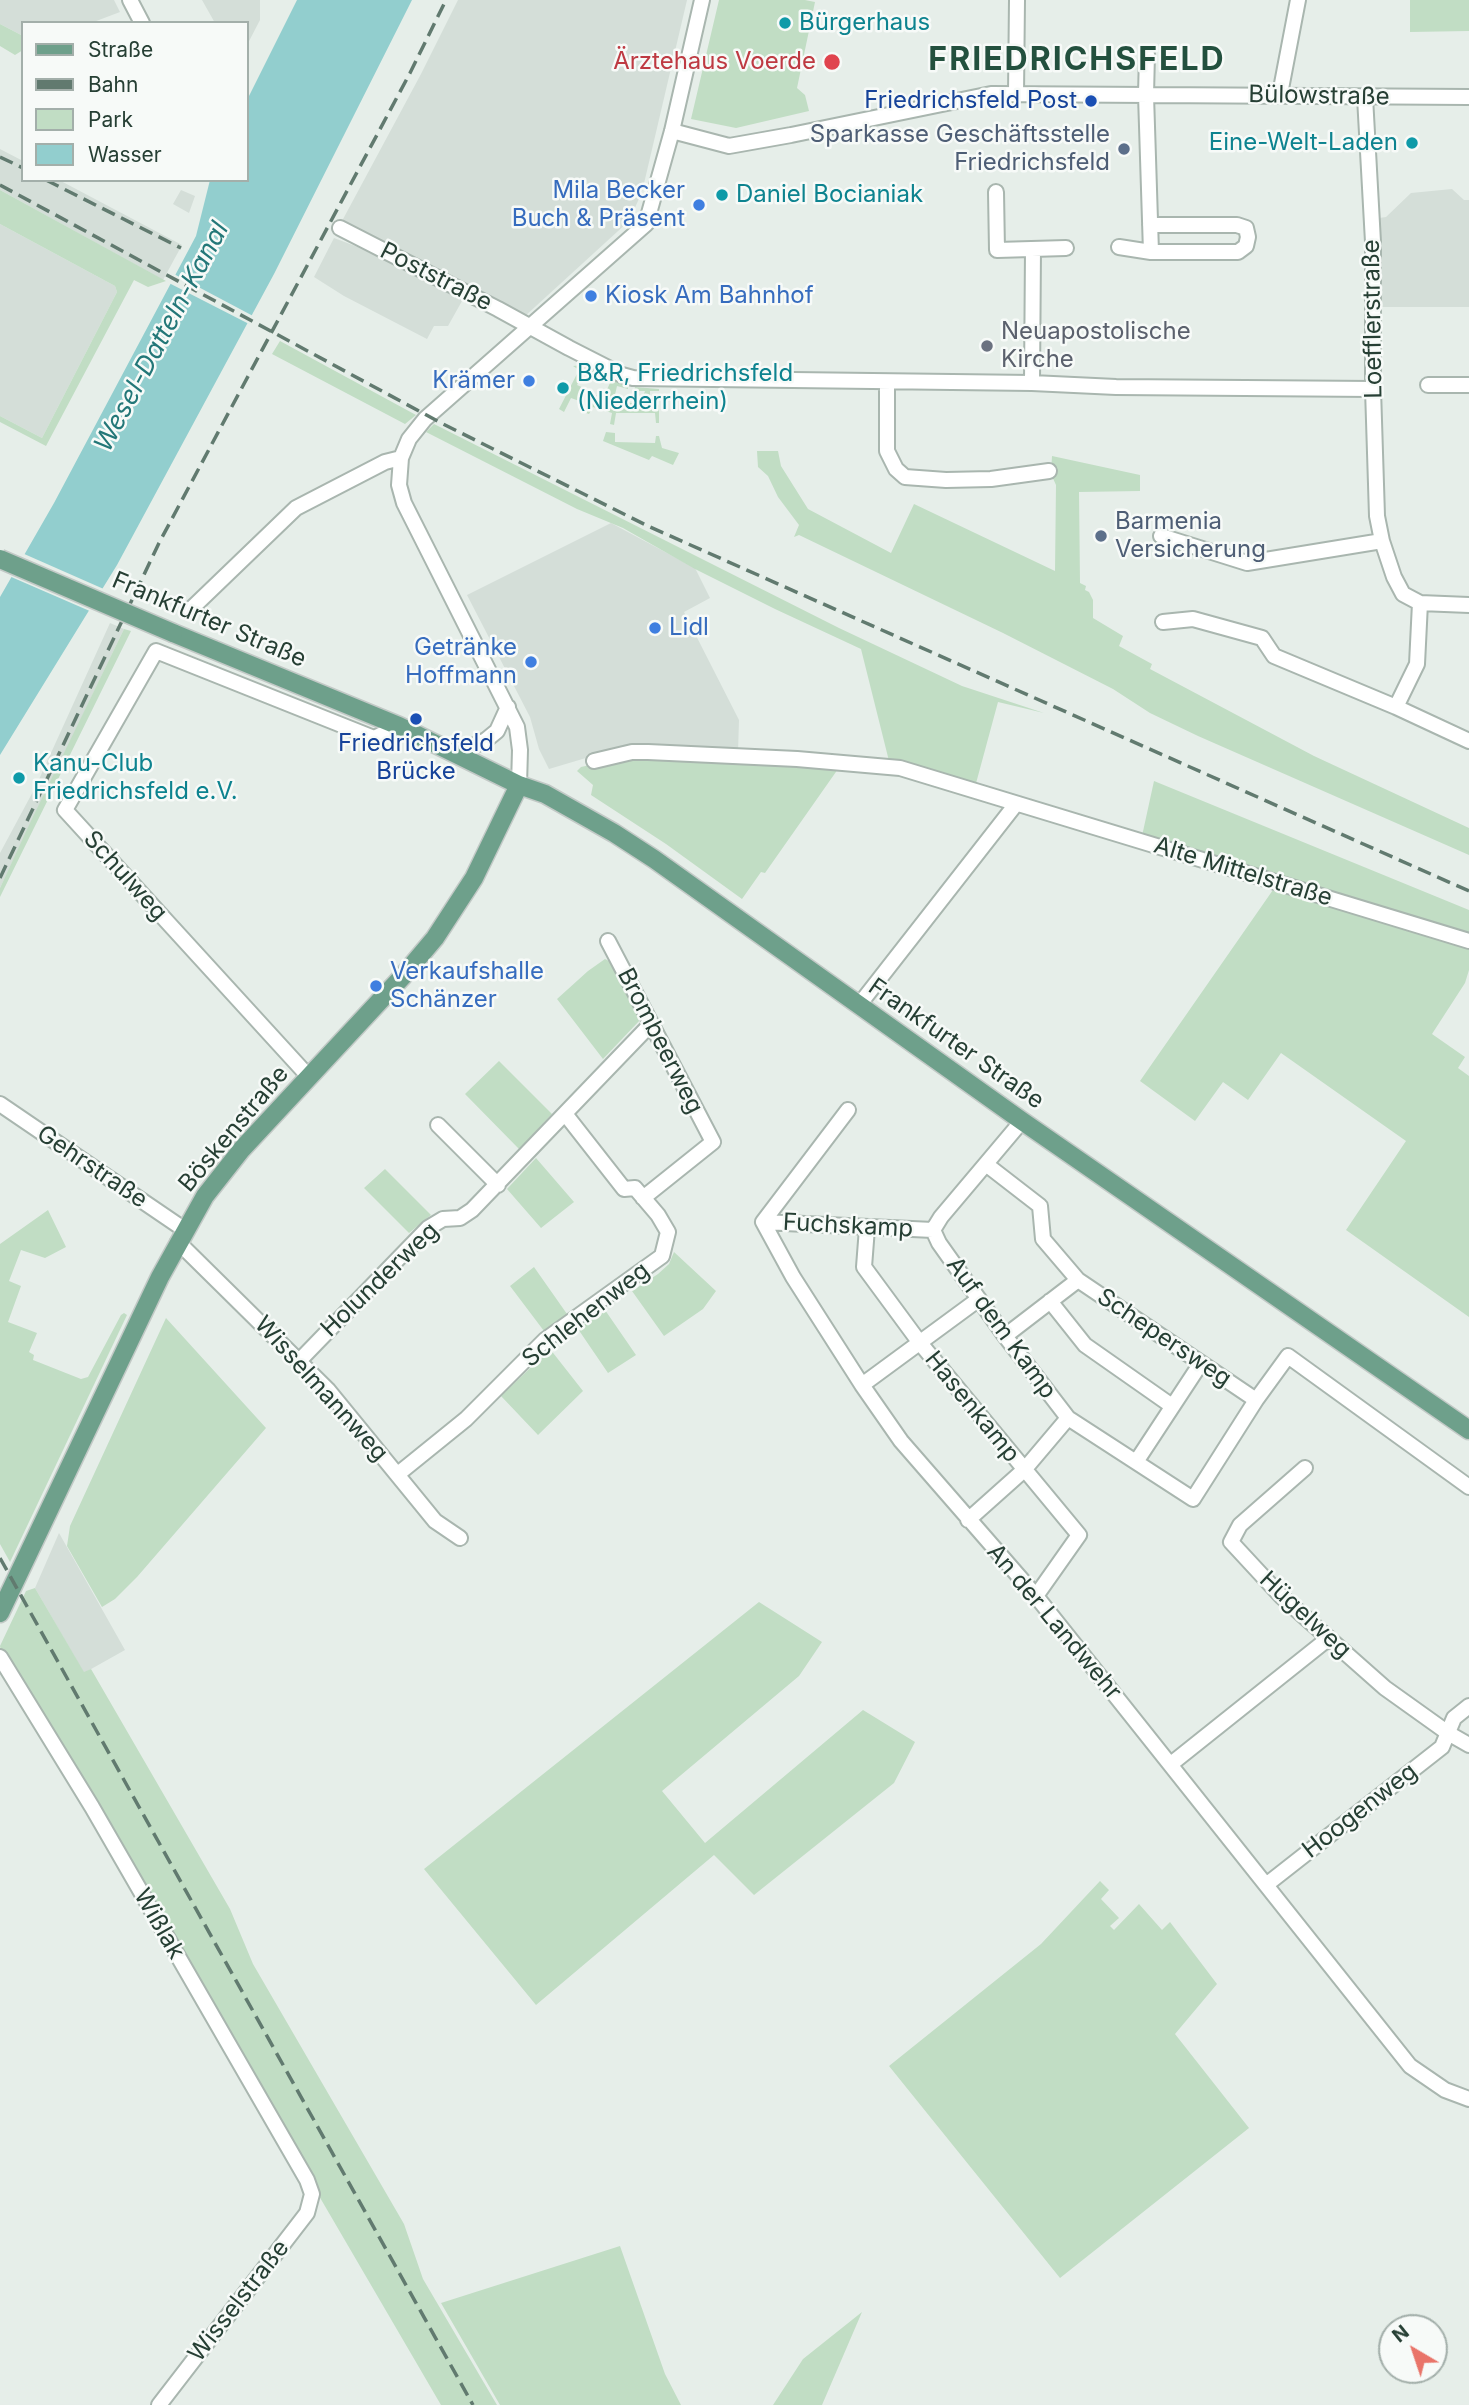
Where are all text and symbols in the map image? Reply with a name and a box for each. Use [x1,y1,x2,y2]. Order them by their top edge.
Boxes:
place label: Bürgerhaus [799,9,930,37]
marker: Bürgerhaus [777,15,793,31]
legend [21,21,248,182]
text: Straße [88,37,153,62]
district label: FRIEDRICHSFELD [930,41,1224,79]
place label: Ärztehaus Voerde [613,48,816,76]
marker: Ärztehaus Voerde [822,52,842,72]
text: Bahn [88,72,138,97]
street label: Bülowstraße [1248,80,1390,112]
place label: Friedrichsfeld Post [864,87,1077,115]
marker: Friedrichsfeld Post [1083,93,1099,109]
text: Park [88,107,133,132]
place label: Sparkasse Geschäftsstelle Friedrichsfeld [810,121,1110,177]
place label: Eine-Welt-Laden [1209,129,1398,157]
marker: Eine-Welt-Laden [1404,135,1420,151]
marker: Sparkasse Geschäftsstelle Friedrichsfeld [1116,141,1132,157]
text: Wasser [88,142,162,167]
place label: Mila Becker Buch & Präsent [512,177,685,233]
place label: Daniel Bocianiak [736,181,923,209]
marker: Daniel Bocianiak [714,187,730,203]
marker: Mila Becker Buch & Präsent [691,197,707,213]
water label: Wesel-Datteln-Kanal [88,217,236,457]
street label: Poststraße [375,237,497,317]
street label: Loefflerstraße [1357,239,1389,399]
place label: Kiosk Am Bahnhof [605,282,814,310]
marker: Kiosk Am Bahnhof [583,288,599,304]
place label: Neuapostolische Kirche [1001,318,1191,374]
marker: Neuapostolische Kirche [979,338,995,354]
place label: B&R, Friedrichsfeld (Niederrhein) [577,360,793,416]
place label: Krämer [432,367,515,395]
marker: Krämer [521,373,537,389]
marker: B&R, Friedrichsfeld (Niederrhein) [555,380,571,396]
place label: Barmenia Versicherung [1115,508,1266,564]
marker: Barmenia Versicherung [1093,528,1109,544]
street label: Frankfurter Straße [108,566,310,674]
place label: Lidl [669,614,709,642]
marker: Lidl [647,620,663,636]
place label: Getränke Hoffmann [405,634,517,690]
marker: Getränke Hoffmann [523,654,539,670]
marker: Friedrichsfeld Brücke [408,711,424,727]
place label: Friedrichsfeld Brücke [338,730,494,786]
place label: Kanu-Club Friedrichsfeld e.V. [33,750,238,806]
marker: Kanu-Club Friedrichsfeld e.V. [11,770,27,786]
street label: Schulweg [77,825,173,927]
street label: Alte Mittelstraße [1150,831,1336,913]
place label: Verkaufshalle Schänzer [390,958,544,1014]
street label: Brombeerweg [611,963,709,1119]
street label: Frankfurter Straße [863,973,1049,1115]
marker: Verkaufshalle Schänzer [368,978,384,994]
street label: Böskenstraße [173,1060,295,1198]
street label: Gehrstraße [31,1120,153,1214]
street label: Fuchskamp [782,1208,914,1244]
street label: Holunderweg [315,1217,445,1343]
street label: Auf dem Kamp [940,1252,1062,1404]
street label: Schlehenweg [517,1256,655,1374]
street label: Schepersweg [1091,1283,1237,1393]
street label: Wisselmannweg [248,1310,394,1468]
street label: Hasenkamp [918,1346,1026,1468]
street label: An der Landwehr [981,1538,1127,1706]
street label: Hügelweg [1253,1565,1357,1665]
street label: Hoogenweg [1297,1757,1423,1865]
street label: Wißlak [127,1884,191,1964]
street label: Wisselstraße [183,2234,295,2368]
north arrow [1378,2314,1448,2384]
text: N [1388,2320,1414,2347]

